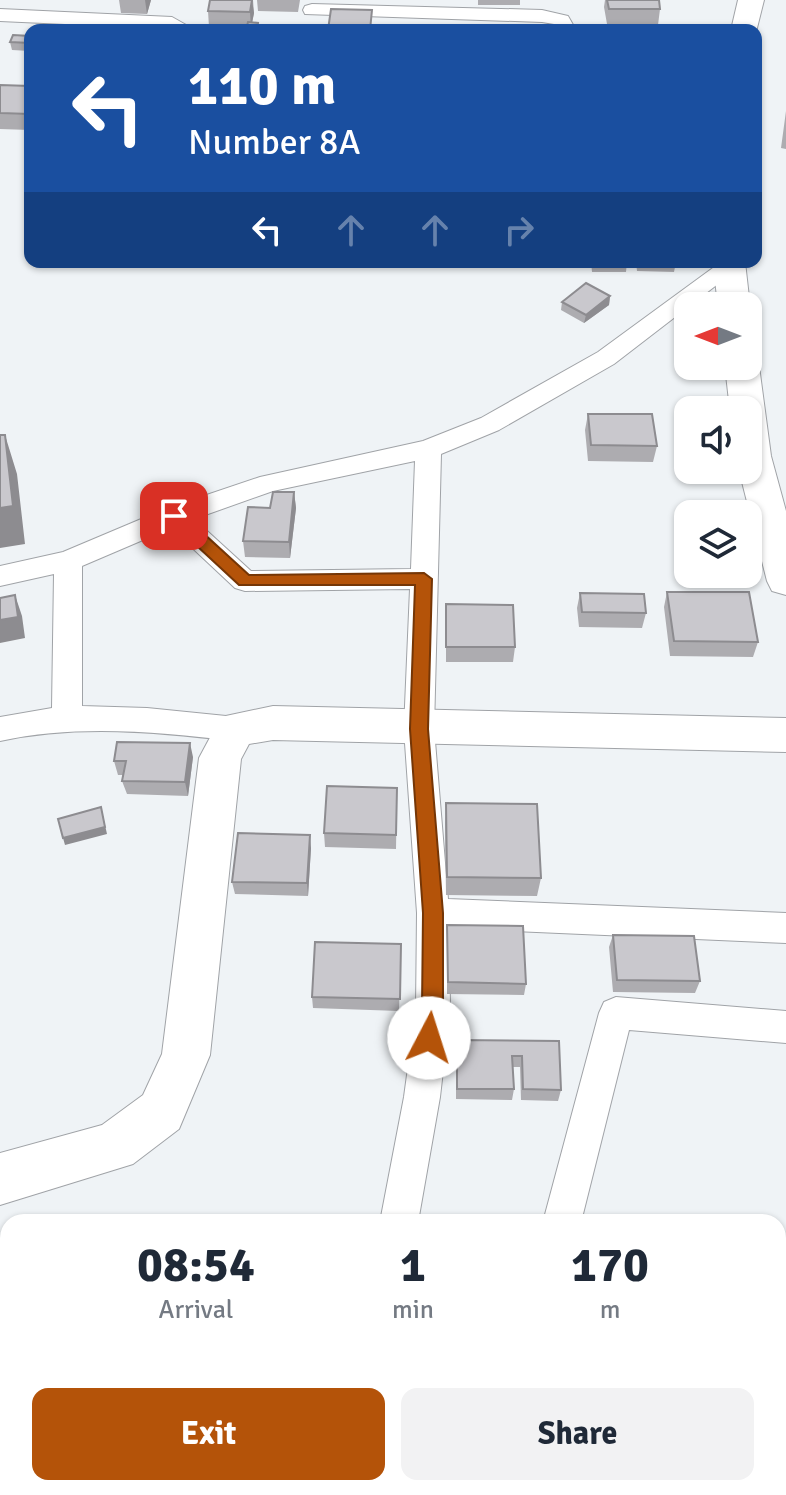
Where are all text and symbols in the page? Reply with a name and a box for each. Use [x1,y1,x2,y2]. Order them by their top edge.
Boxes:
text: 110 m [188,51,336,120]
icon: left [56,56,160,160]
text: Number 8A [188,120,360,165]
icon: left [245,208,289,252]
icon: ahead [329,208,373,252]
icon: ahead [413,208,457,252]
icon: right [497,208,541,252]
north arrow [674,292,762,380]
map controls [674,292,762,588]
button: sound [674,396,762,484]
pin [140,482,208,550]
icon: arrive [152,494,196,538]
button: layers [674,500,762,588]
position arrow [387,996,471,1080]
text: 08:54 [137,1236,255,1295]
text: 1 [400,1236,426,1295]
text: 170 [571,1236,649,1295]
text: Arrival [159,1294,233,1326]
text: min [392,1294,434,1326]
text: m [600,1294,620,1326]
button: Exit [32,1388,385,1480]
button: Share [401,1388,754,1480]

